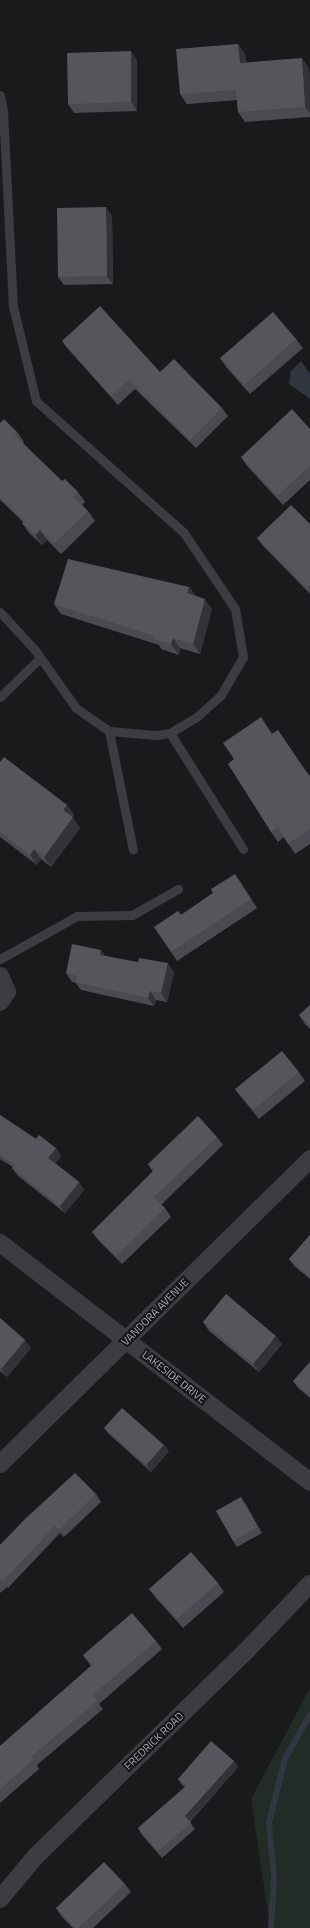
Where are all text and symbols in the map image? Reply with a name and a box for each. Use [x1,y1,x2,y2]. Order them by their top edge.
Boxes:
street label: VANDORA AVENUE [119,1276,191,1348]
street label: LAKESIDE DRIVE [139,1348,209,1406]
street label: FREDRICK ROAD [122,1709,186,1773]

